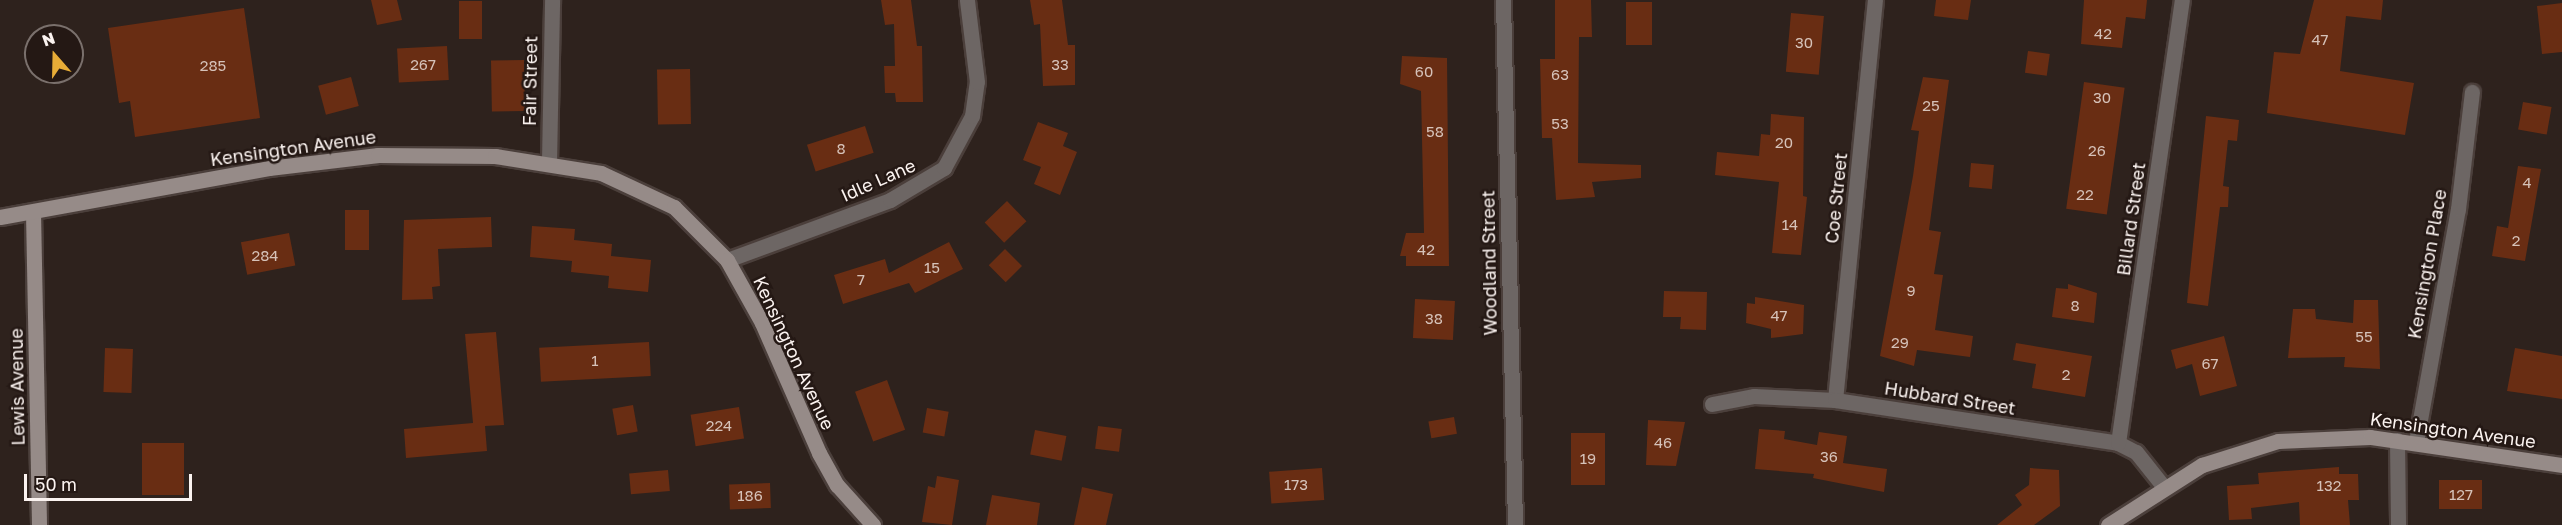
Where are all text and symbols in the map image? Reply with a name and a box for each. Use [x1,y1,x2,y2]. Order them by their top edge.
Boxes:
north arrow [24,24,84,84]
house number: 42 [2094,25,2112,43]
text: N [39,27,58,50]
house number: 47 [2311,31,2329,49]
house number: 30 [1795,34,1813,52]
street label: Fair Street [518,36,542,126]
house number: 267 [410,56,436,74]
house number: 33 [1051,56,1069,74]
house number: 285 [200,57,226,75]
house number: 60 [1415,63,1433,81]
house number: 63 [1551,66,1569,84]
house number: 30 [2093,89,2111,107]
house number: 25 [1922,97,1940,115]
house number: 53 [1551,115,1569,133]
house number: 58 [1426,123,1444,141]
street label: Kensington Avenue [209,126,377,170]
house number: 20 [1775,134,1793,152]
house number: 8 [836,140,846,158]
house number: 26 [2088,142,2106,160]
street label: Coe Street [1820,151,1852,245]
street label: Idle Lane [837,154,919,206]
street label: Billard Street [2112,161,2150,277]
house number: 4 [2522,174,2532,192]
house number: 22 [2076,186,2094,204]
street label: Kensington Place [2403,187,2451,341]
street label: Woodland Street [1477,190,1501,336]
house number: 14 [1782,216,1798,234]
house number: 2 [2512,232,2520,250]
house number: 42 [1417,241,1435,259]
house number: 284 [252,247,278,265]
house number: 15 [924,259,940,277]
house number: 7 [857,271,865,289]
street label: Kensington Avenue [749,273,839,433]
house number: 9 [1906,282,1916,300]
house number: 8 [2070,297,2080,315]
house number: 47 [1770,307,1788,325]
house number: 38 [1425,310,1443,328]
street label: Lewis Avenue [5,328,29,446]
house number: 55 [2355,328,2373,346]
house number: 29 [1891,334,1909,352]
house number: 1 [591,352,599,370]
house number: 67 [2201,355,2219,373]
house number: 2 [2062,366,2070,384]
street label: Hubbard Street [1883,377,2017,419]
street label: Kensington Avenue [2369,408,2537,452]
house number: 224 [706,417,732,435]
house number: 46 [1654,434,1672,452]
house number: 36 [1820,448,1838,466]
house number: 19 [1580,450,1596,468]
scale bar [27,462,195,500]
text: 50 m [35,473,77,495]
house number: 173 [1284,476,1308,494]
house number: 132 [2317,477,2341,495]
house number: 127 [2449,486,2473,504]
house number: 186 [737,487,763,505]

